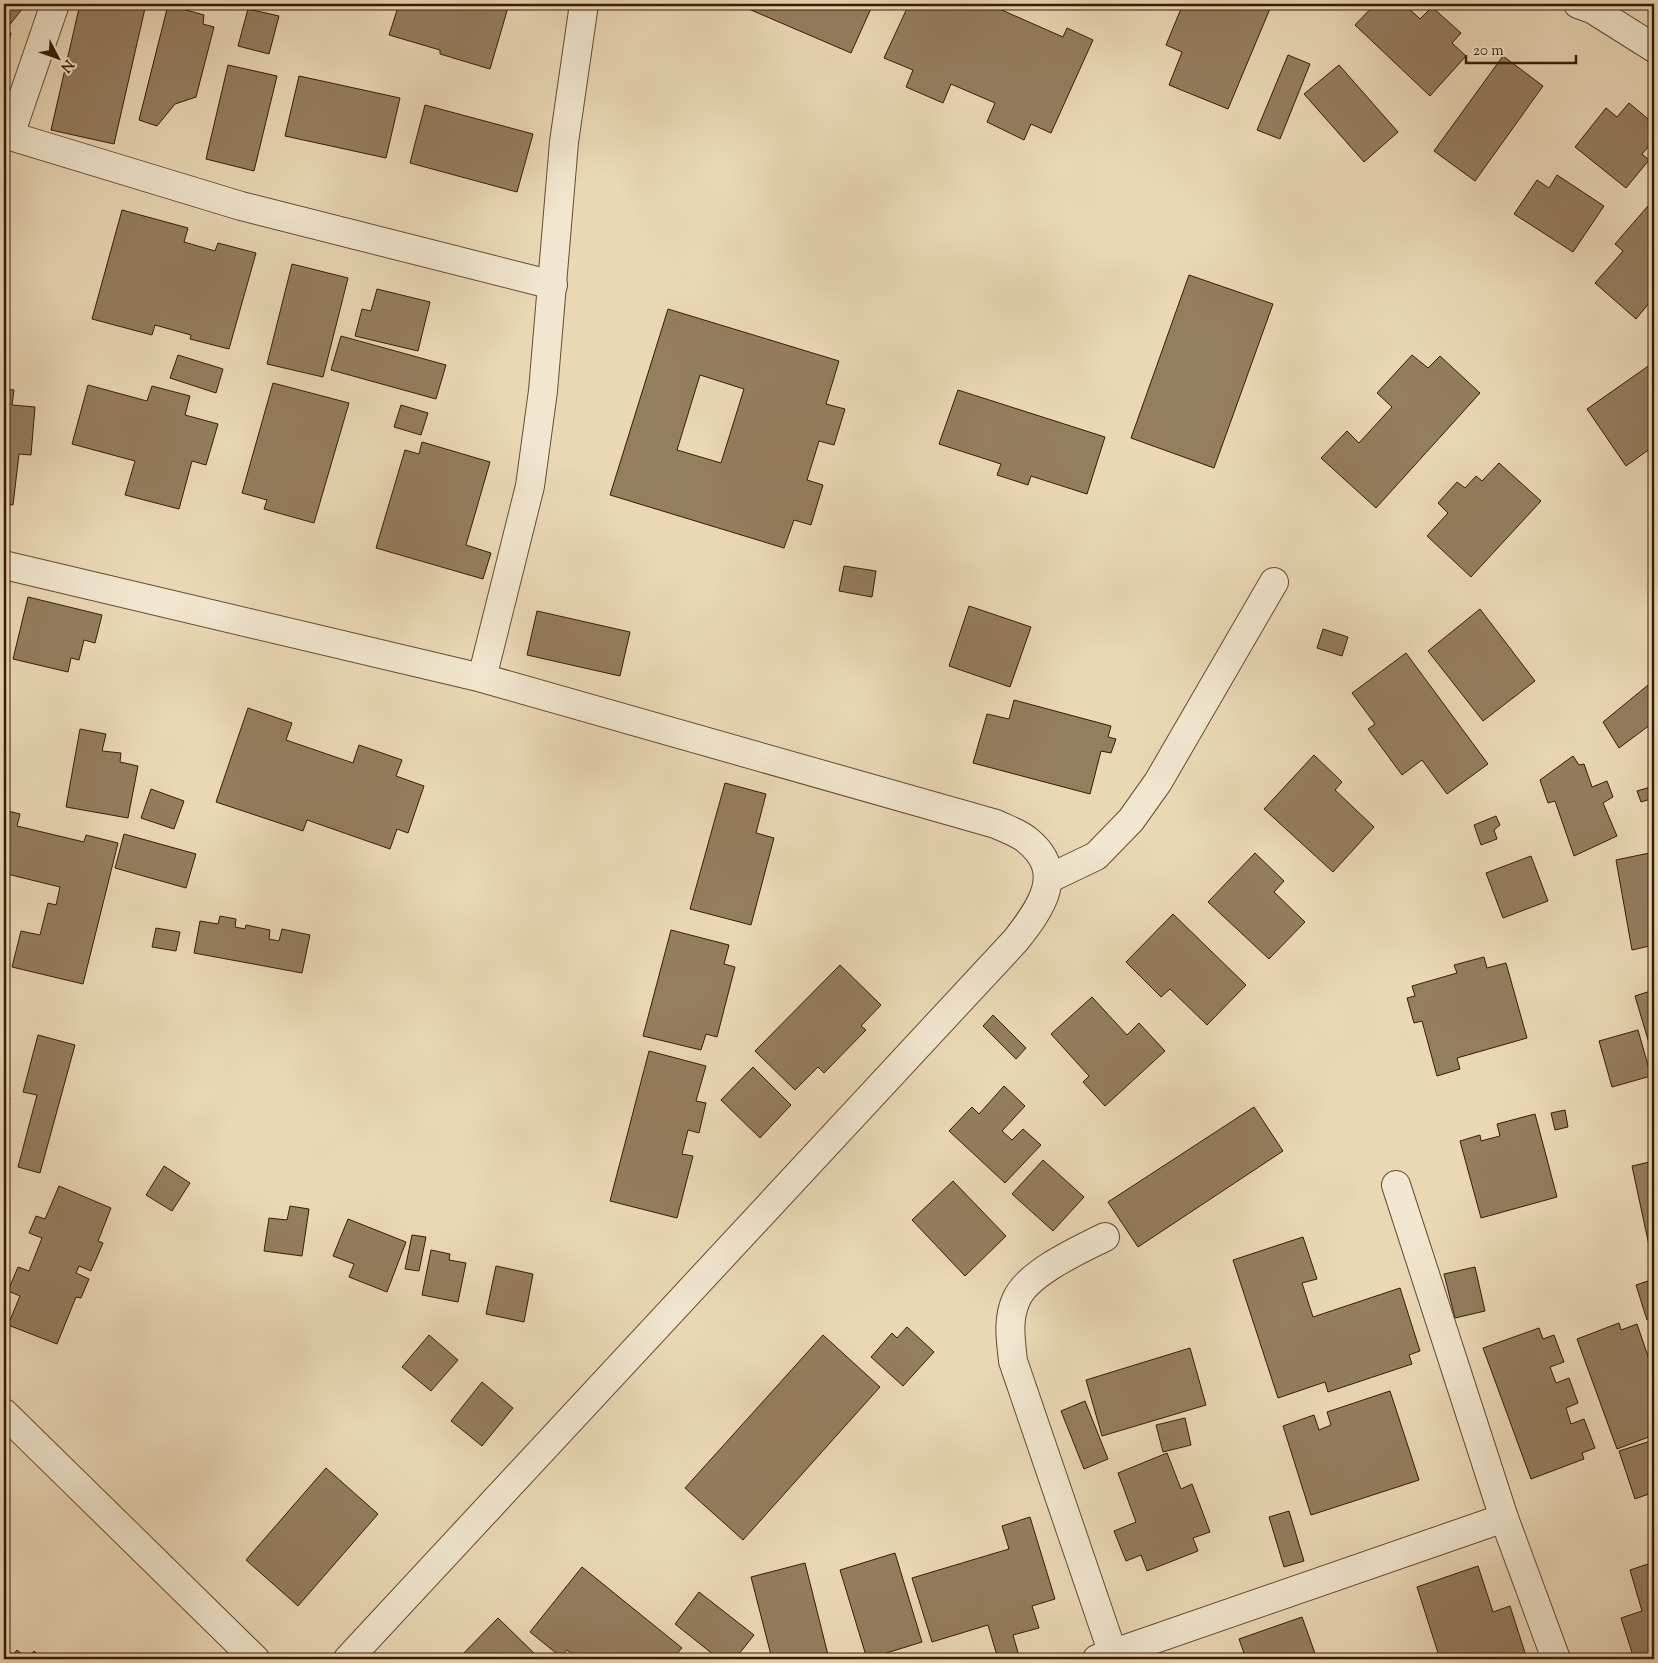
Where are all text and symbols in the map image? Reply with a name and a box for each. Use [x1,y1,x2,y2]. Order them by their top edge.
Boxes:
north arrow [32,32,82,82]
scale bar [1466,32,1576,64]
text: 20 m [1473,41,1504,62]
text: N [55,54,78,76]

